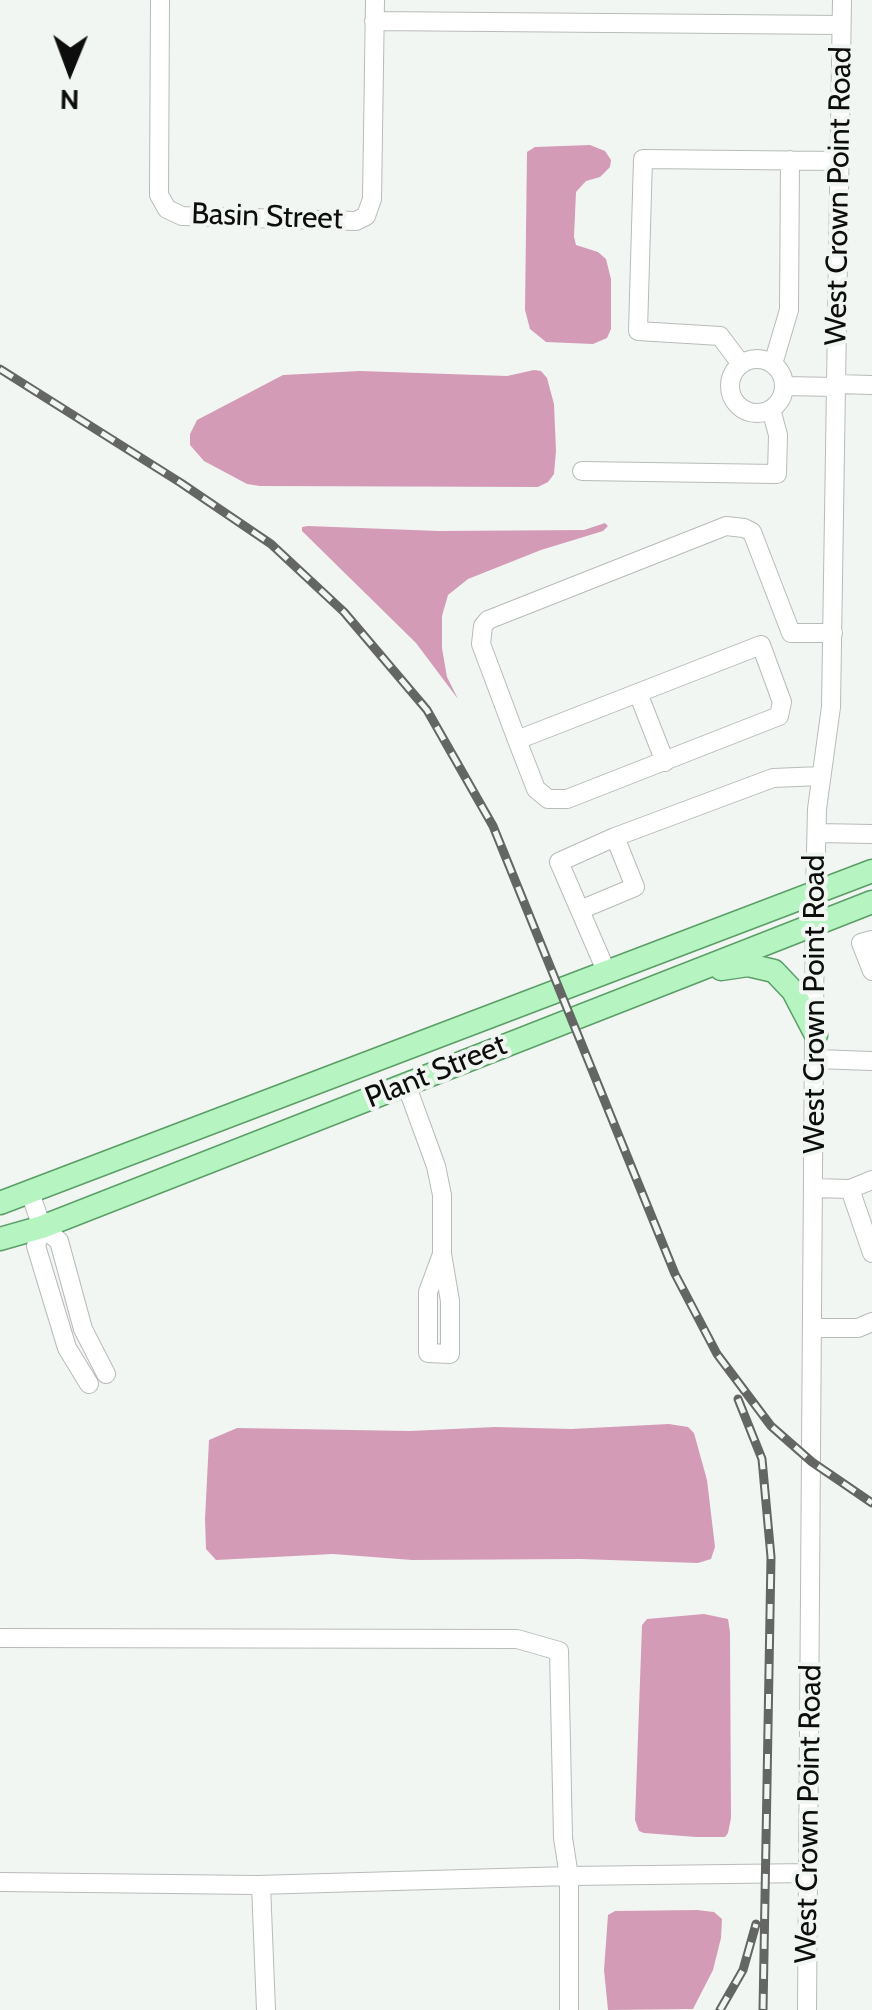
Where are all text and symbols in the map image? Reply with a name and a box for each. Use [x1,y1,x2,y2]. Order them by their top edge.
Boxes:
north arrow [20,20,120,120]
street label: West Crown Point Road [818,46,860,346]
text: N [59,83,80,117]
street label: Basin Street [191,196,343,238]
street label: West Crown Point Road [797,855,833,1153]
street label: Plant Street [360,1027,512,1117]
street label: West Crown Point Road [788,1664,830,1964]

